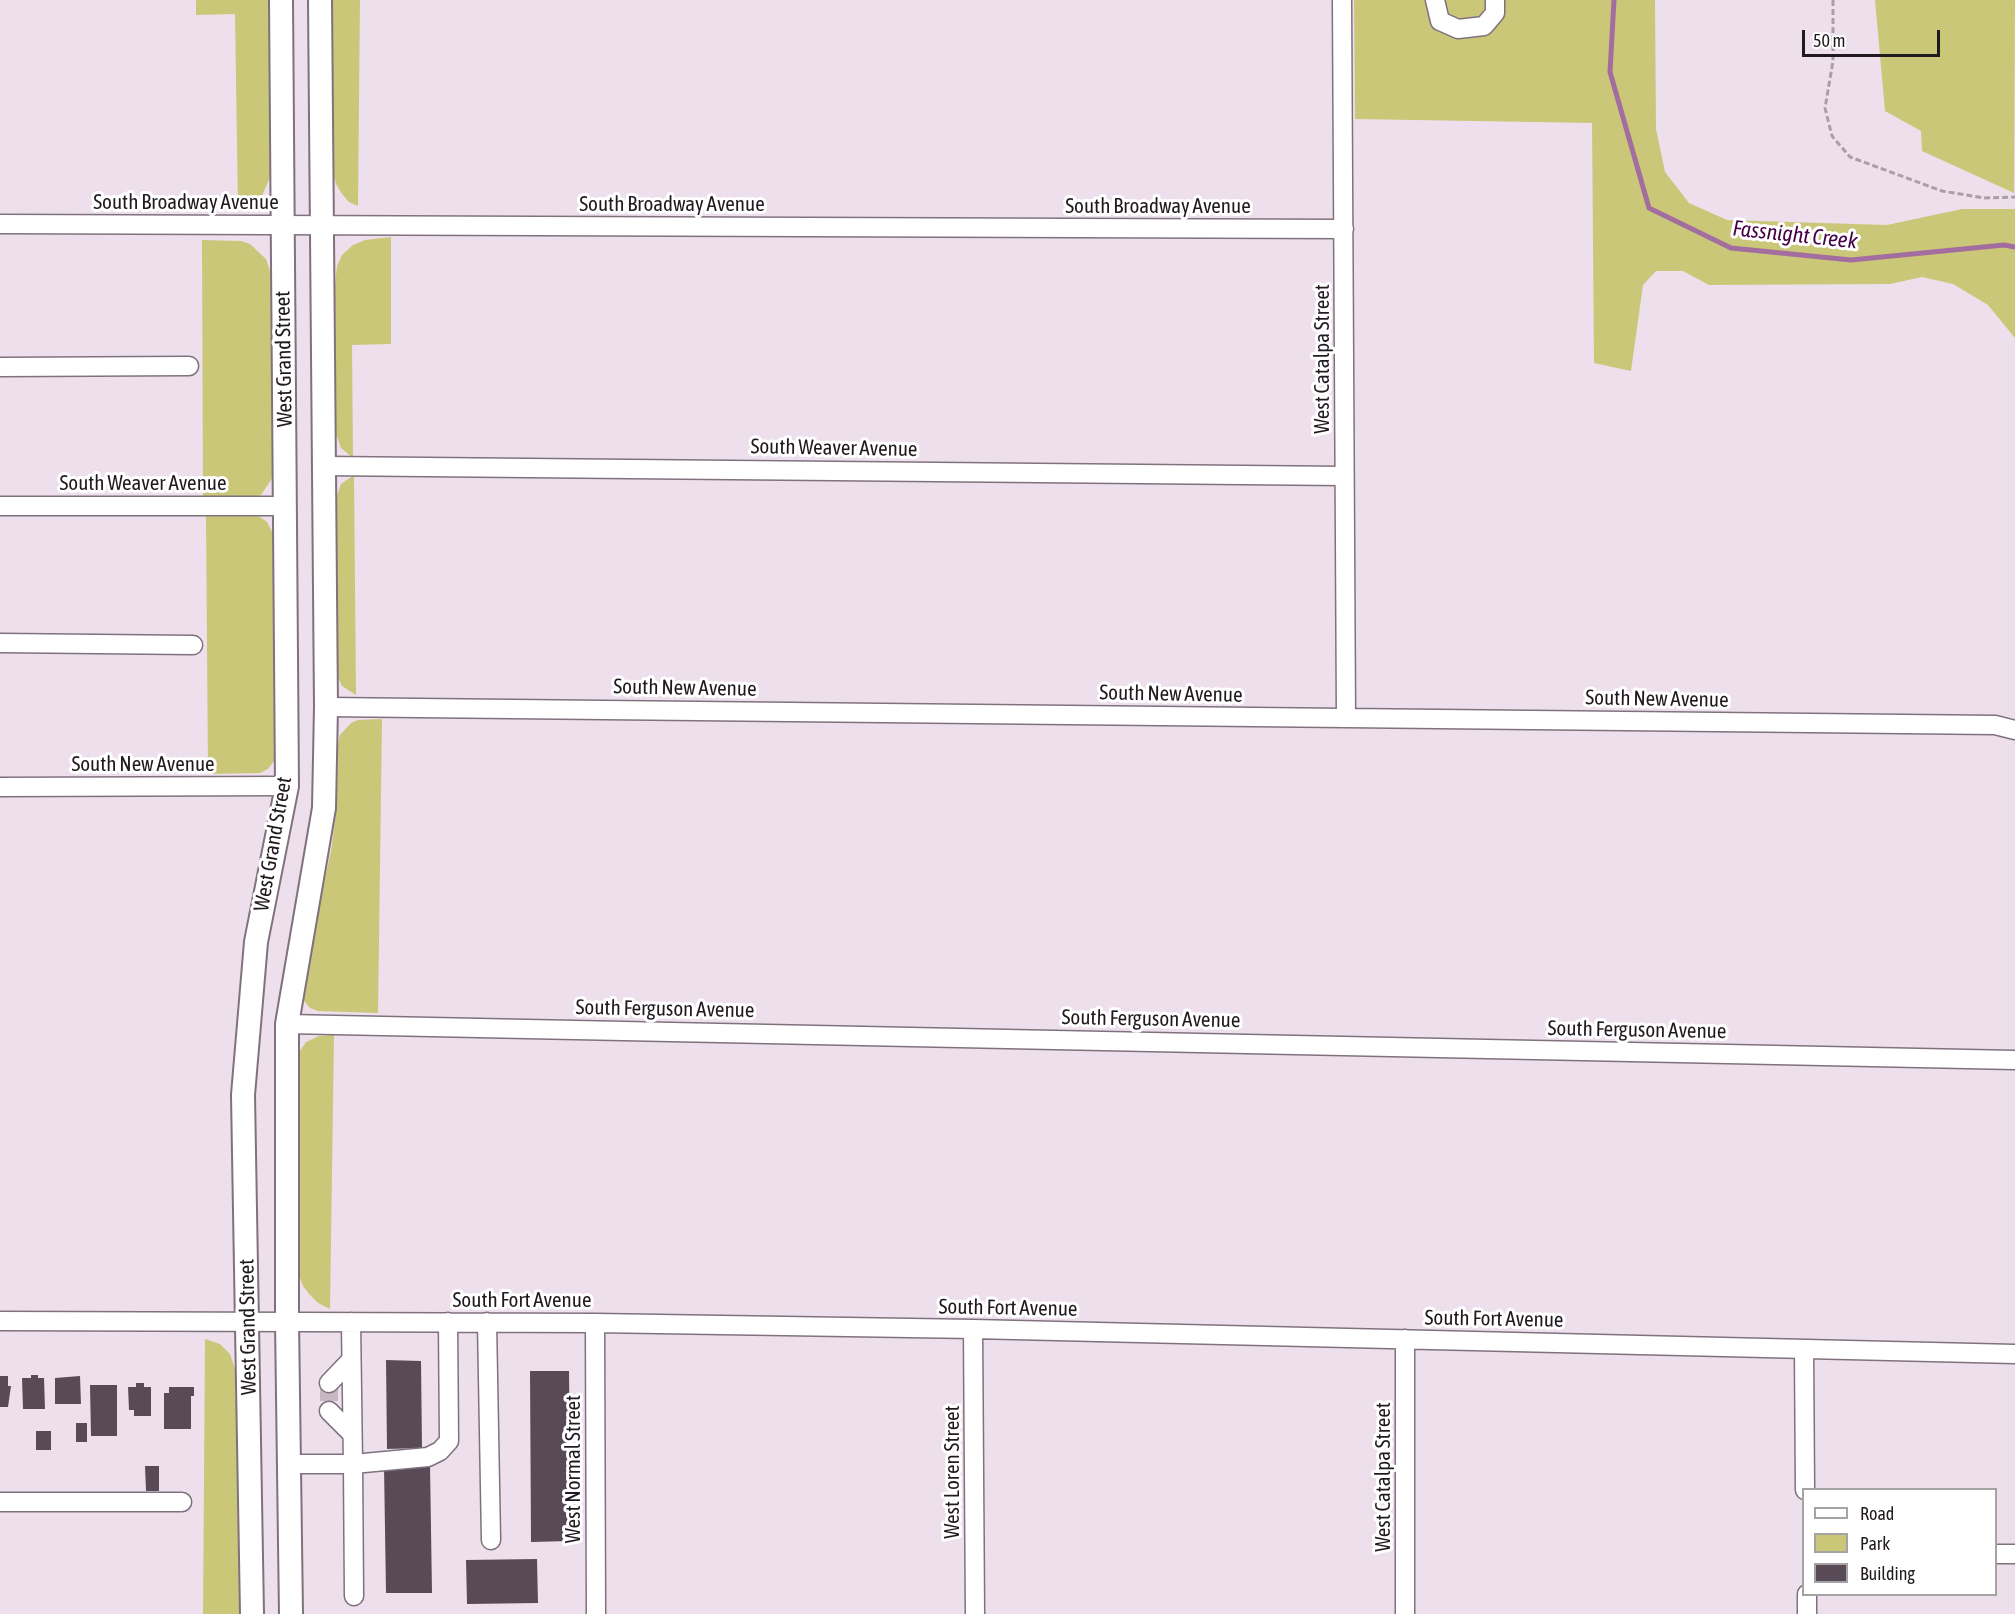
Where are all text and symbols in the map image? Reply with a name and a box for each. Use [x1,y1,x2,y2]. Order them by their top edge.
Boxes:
scale bar [1805,18,1943,56]
text: 50 m [1813,30,1845,51]
street label: South Broadway Avenue [93,189,279,215]
street label: South Broadway Avenue [579,191,765,217]
street label: South Broadway Avenue [1065,193,1251,219]
water label: Fassnight Creek [1731,215,1859,255]
street label: West Catalpa Street [1309,284,1335,434]
street label: West Grand Street [270,291,298,427]
street label: South Weaver Avenue [750,434,918,462]
street label: South Weaver Avenue [59,470,227,496]
street label: South New Avenue [613,674,757,702]
street label: South New Avenue [1099,680,1243,708]
street label: South New Avenue [1585,685,1729,713]
street label: South New Avenue [71,751,215,777]
street label: West Grand Street [249,775,297,913]
street label: South Ferguson Avenue [575,995,755,1023]
street label: South Ferguson Avenue [1061,1005,1241,1033]
street label: South Ferguson Avenue [1547,1016,1727,1044]
street label: West Grand Street [234,1259,262,1395]
street label: South Fort Avenue [453,1287,591,1313]
street label: South Fort Avenue [938,1294,1078,1322]
street label: South Fort Avenue [1424,1305,1564,1333]
street label: West Normal Street [560,1395,586,1543]
street label: West Catalpa Street [1370,1402,1396,1552]
street label: West Loren Street [939,1405,965,1539]
legend [1802,1488,1997,1596]
text: Road [1860,1503,1894,1524]
text: Park [1860,1533,1890,1554]
text: Building [1860,1563,1915,1584]

